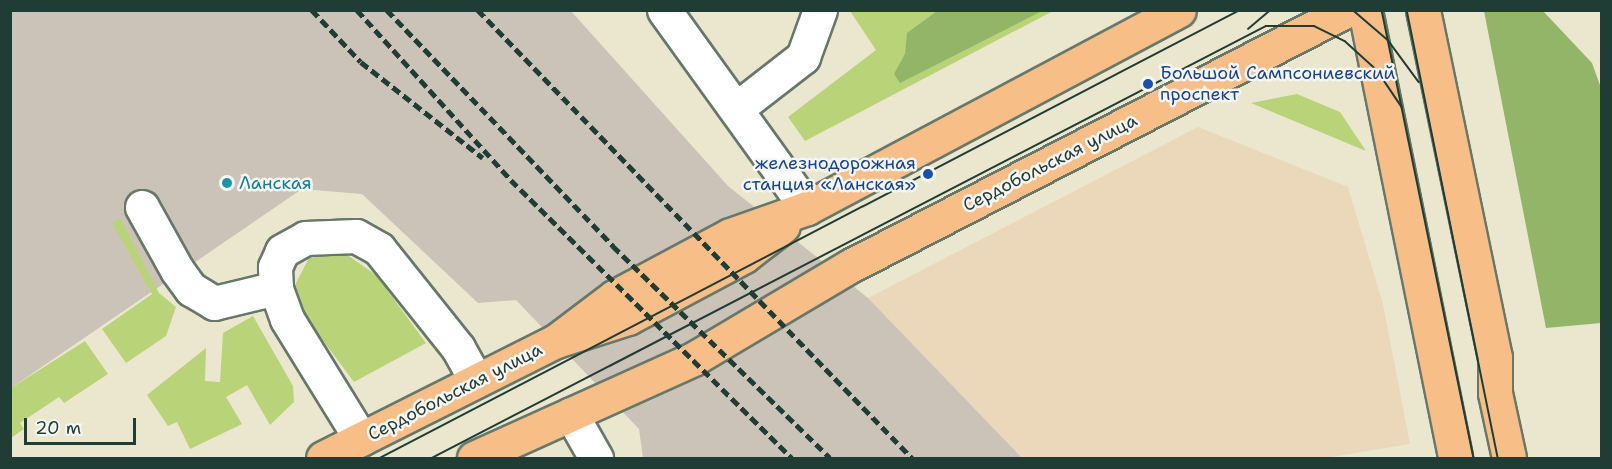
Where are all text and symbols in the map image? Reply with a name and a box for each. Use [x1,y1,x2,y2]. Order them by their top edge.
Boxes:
place label: Большой Сампсониевский проспект [1160,63,1395,106]
marker: Большой Сампсониевский проспект [1141,77,1155,91]
street label: Сердобольская улица [959,110,1141,216]
place label: железнодорожная станция «Ланская» [743,153,916,195]
marker: железнодорожная станция «Ланская» [921,167,935,181]
place label: Ланская [239,172,312,194]
marker: Ланская [220,176,234,190]
street label: Сердобольская улица [364,339,546,445]
scale bar [27,406,140,444]
text: 20 m [35,416,81,440]

